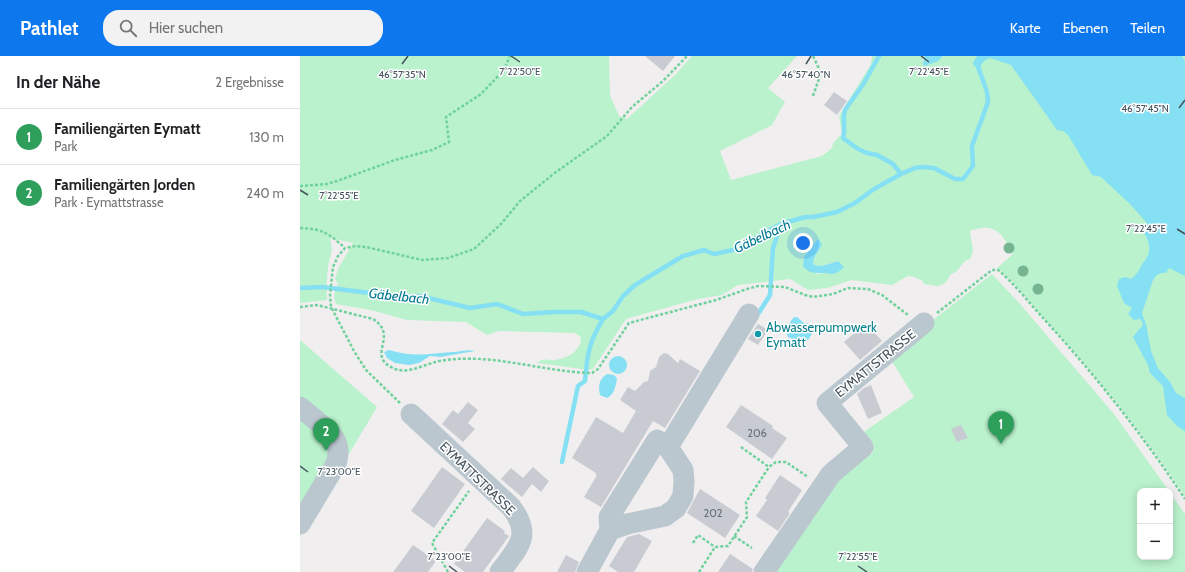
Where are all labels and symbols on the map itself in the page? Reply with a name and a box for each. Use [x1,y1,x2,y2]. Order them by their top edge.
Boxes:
text: 7°22'50"E [499,65,541,78]
text: 7°22'45"E [909,65,949,78]
text: 46°57'35"N [378,68,426,81]
text: 46°57'40"N [781,68,831,81]
text: 46°57'45"N [1121,102,1169,115]
text: 7°22'55"E [319,189,359,202]
water label: Gäbelbach [731,215,793,257]
text: 7°22'45"E [1126,222,1166,235]
your location [793,233,813,253]
water label: Gäbelbach [368,284,430,308]
place label: Abwasserpumpwerk Eymatt [766,319,877,350]
street label: EYMATTSTRASSE [832,326,918,400]
marker: Abwasserpumpwerk Eymatt [753,329,763,339]
pin: 1 [988,411,1014,444]
pin: 2 [313,418,339,451]
house number: 206 [747,426,767,440]
street label: EYMATTSTRASSE [437,438,519,518]
text: 7°23'00"E [317,465,361,478]
house number: 202 [703,506,723,520]
text: 7°23'00"E [427,550,471,563]
text: 7°22'55"E [838,550,878,563]

